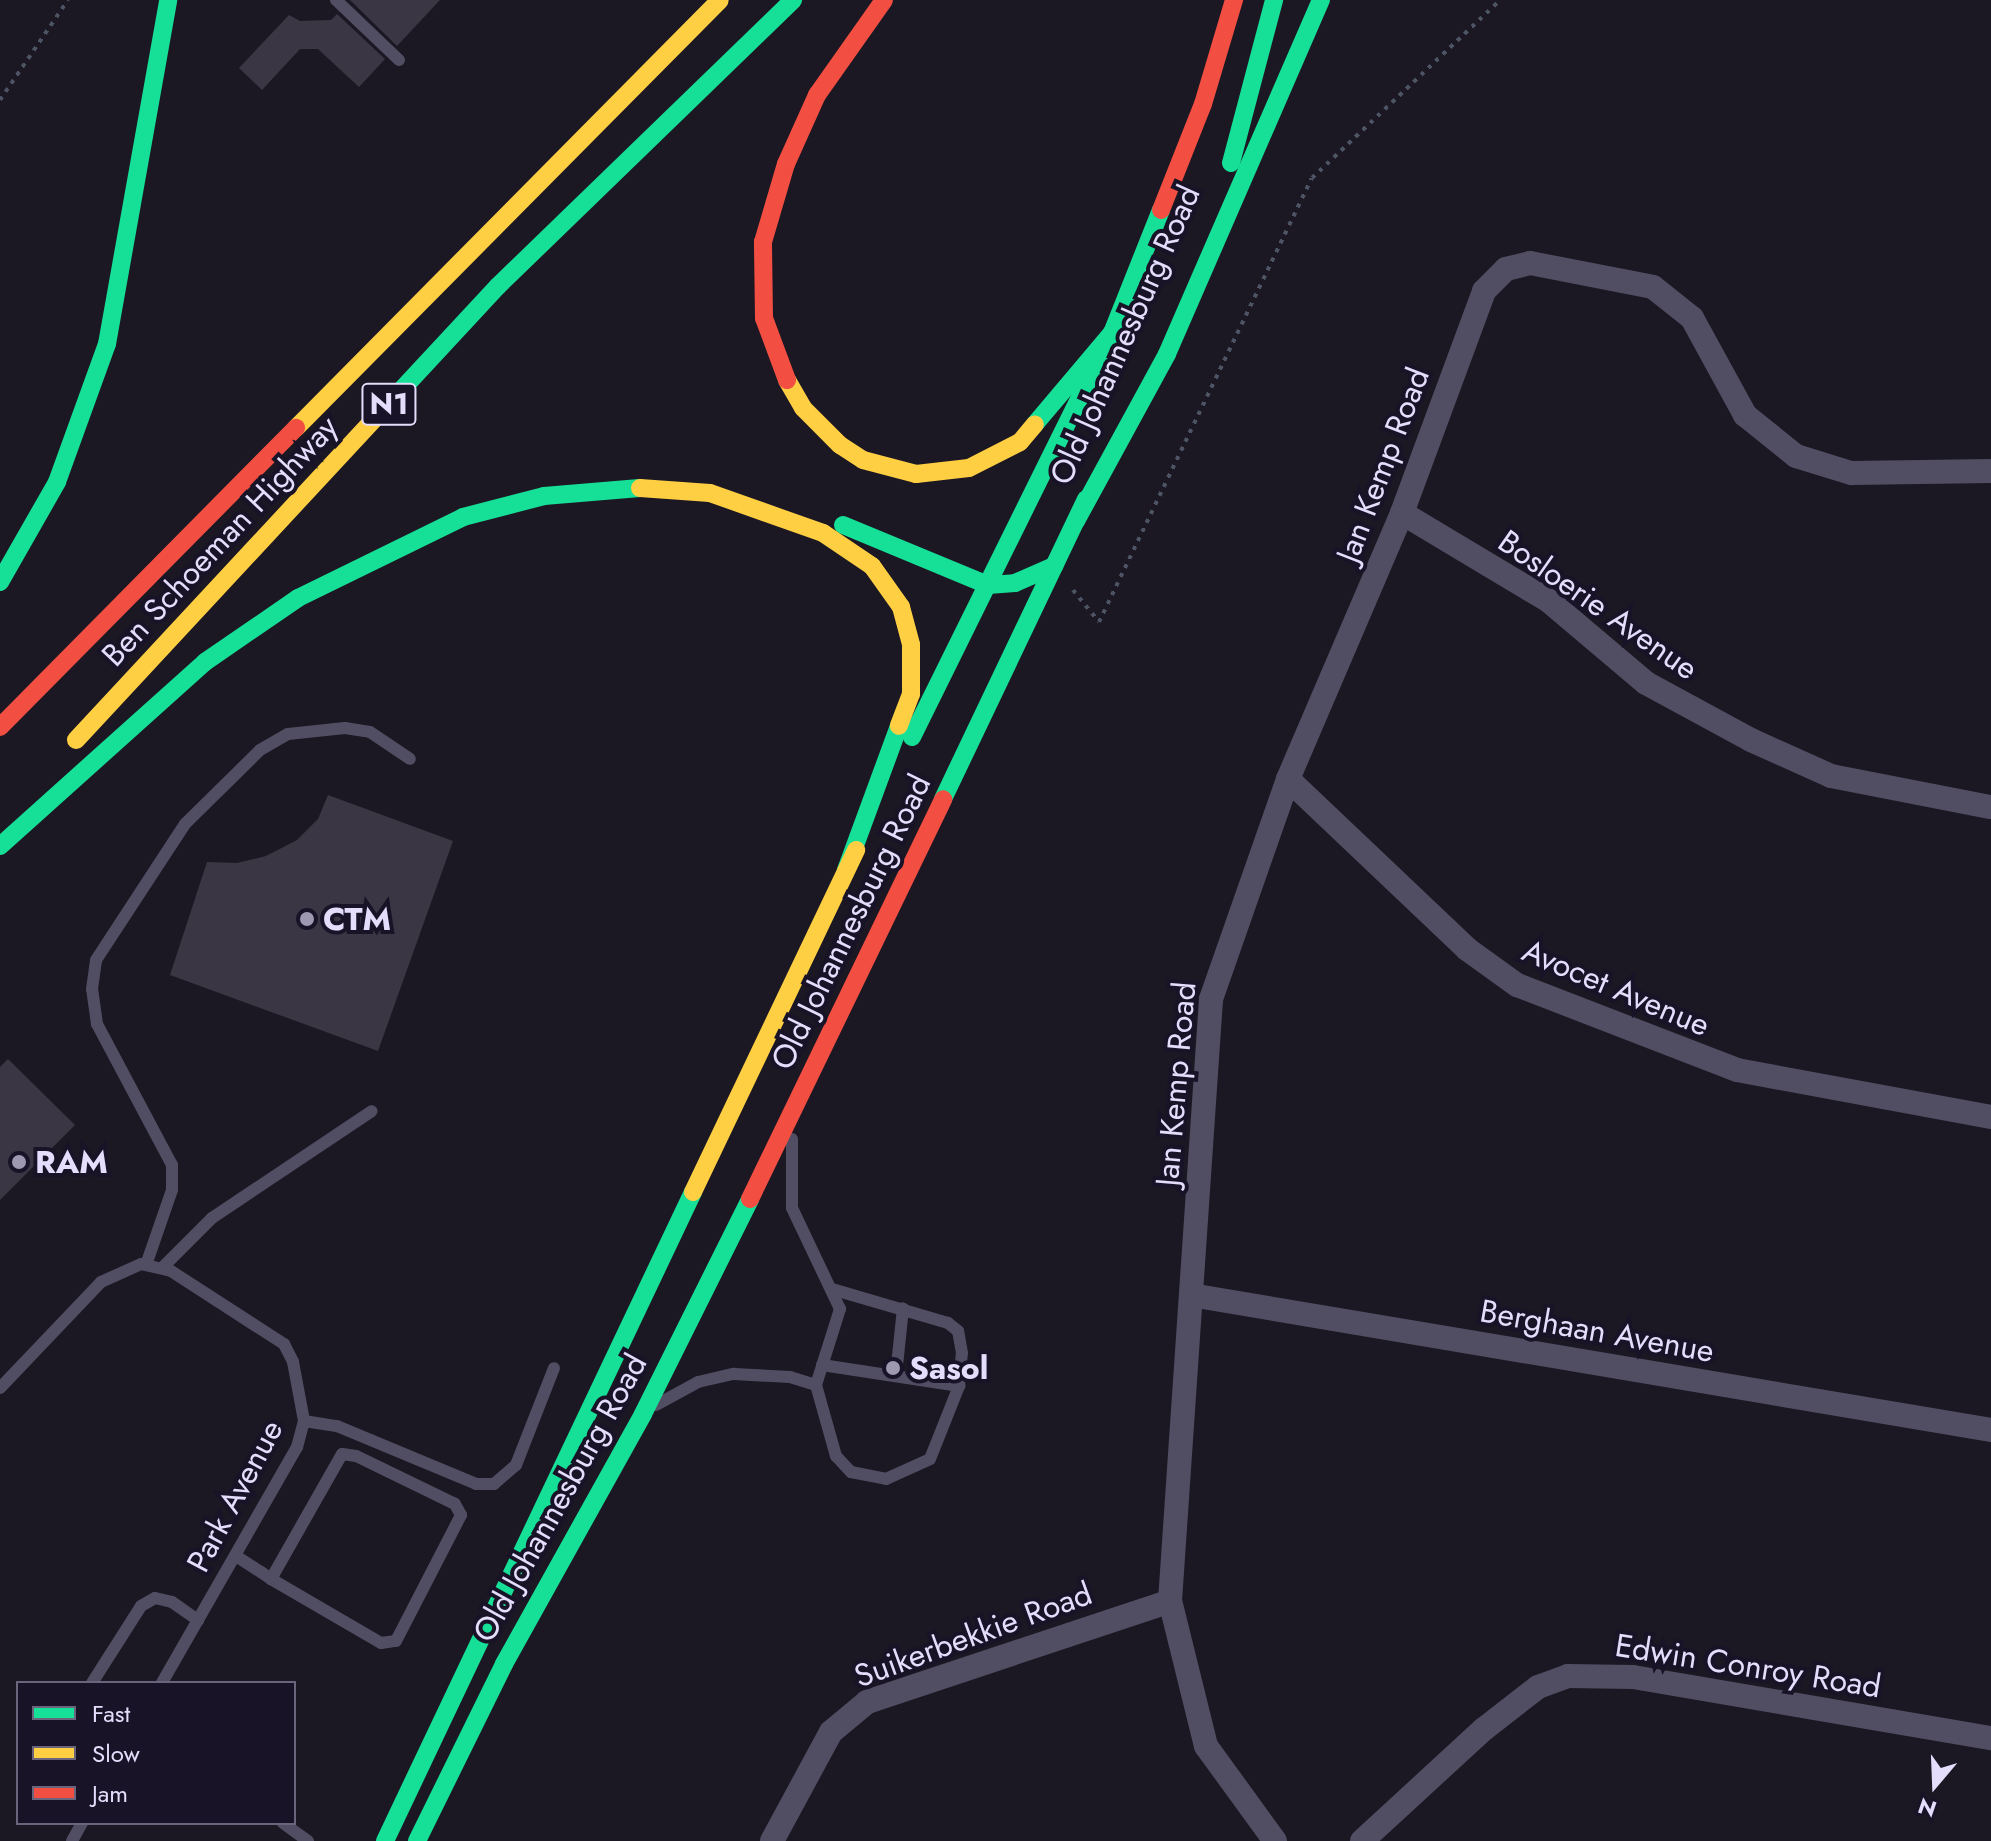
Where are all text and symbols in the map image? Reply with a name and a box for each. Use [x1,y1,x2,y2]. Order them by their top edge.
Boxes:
street label: Old Johannesburg Road [1042,180,1208,490]
street label: Jan Kemp Road [1328,362,1438,568]
road number: N1 [361,378,417,430]
street label: Ben Schoeman Highway [94,408,346,674]
street label: Bosloerie Avenue [1491,522,1705,688]
street label: Old Johannesburg Road [763,768,939,1076]
place label: CTM [323,900,391,938]
marker: CTM [298,910,316,928]
street label: Avocet Avenue [1517,931,1715,1045]
street label: Jan Kemp Road [1148,980,1204,1188]
place label: RAM [35,1143,108,1181]
marker: RAM [10,1153,28,1171]
street label: Berghaan Avenue [1477,1292,1717,1370]
street label: Old Johannesburg Road [465,1347,655,1649]
place label: Sasol [909,1349,988,1387]
marker: Sasol [884,1359,902,1377]
street label: Park Avenue [179,1414,291,1578]
street label: Suikerbekkie Road [849,1574,1097,1696]
street label: Edwin Conroy Road [1612,1626,1884,1706]
legend [16,1681,296,1825]
text: Fast [92,1696,130,1731]
text: Slow [92,1736,140,1771]
north arrow [1895,1745,1975,1825]
text: Jam [92,1776,128,1811]
text: N [1914,1790,1941,1826]

